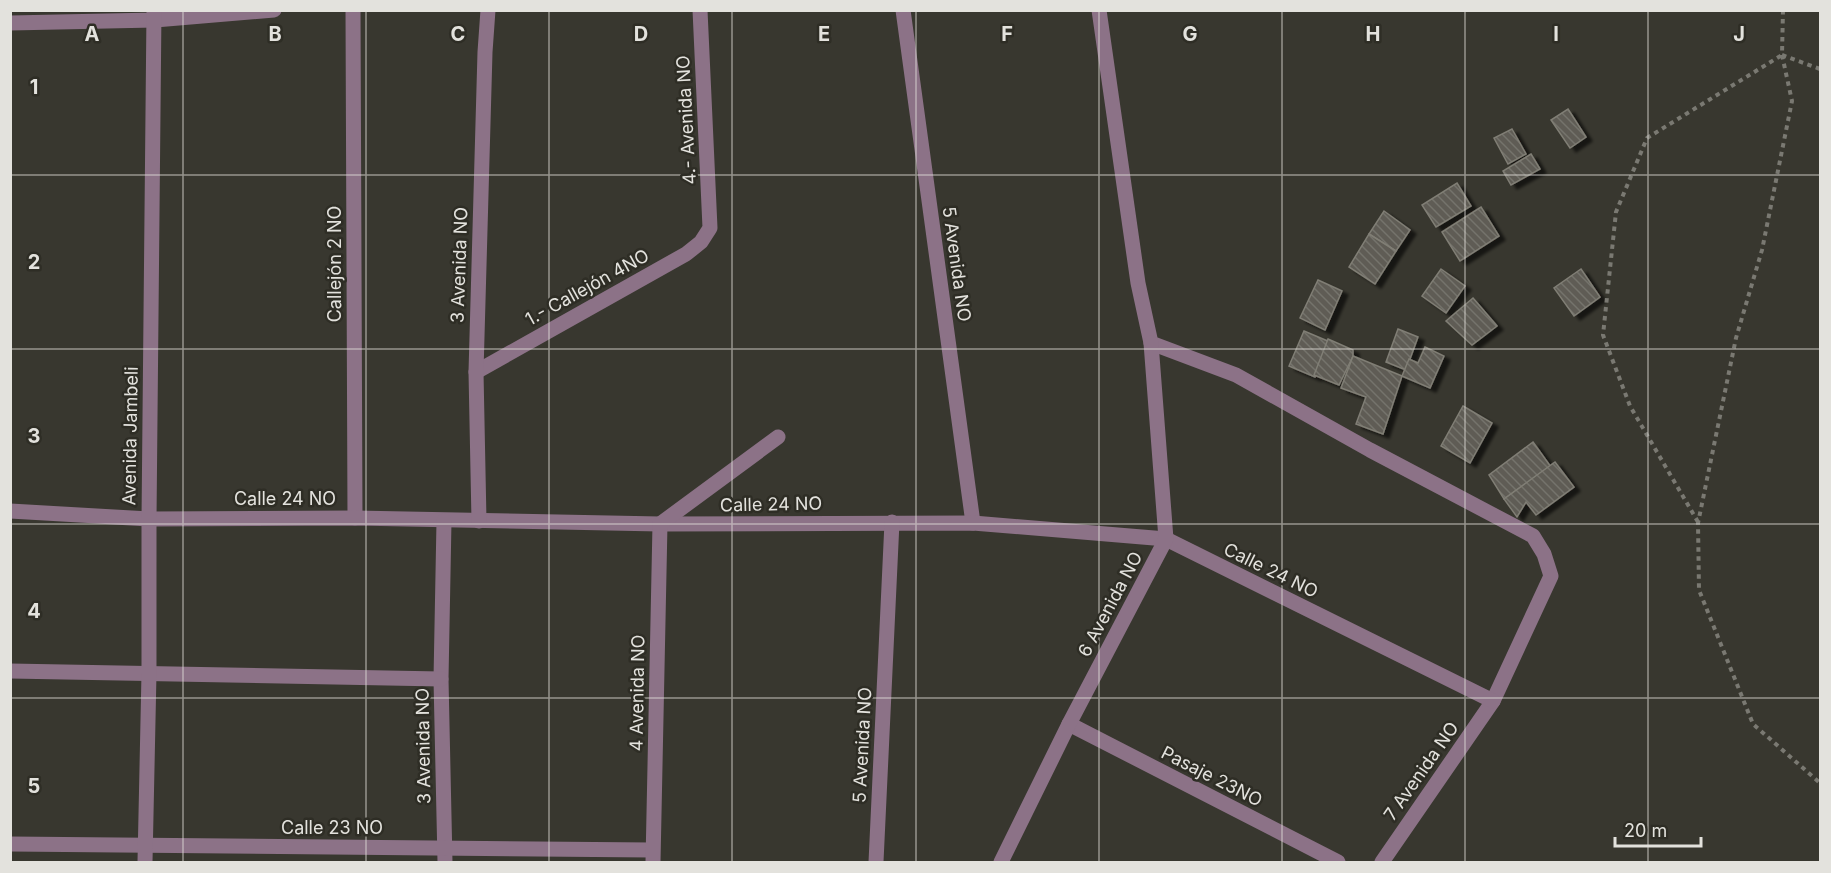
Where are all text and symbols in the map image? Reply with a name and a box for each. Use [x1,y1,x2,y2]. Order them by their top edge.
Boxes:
text: A [85,22,100,46]
text: B [268,22,282,46]
text: C [451,22,465,46]
text: D [634,22,648,46]
text: E [818,22,830,46]
text: F [1001,22,1013,46]
text: G [1182,22,1198,46]
text: H [1366,22,1380,46]
text: I [1553,22,1559,46]
text: J [1733,22,1745,46]
street label: 4.- Avenida NO [672,55,700,185]
text: 1 [30,75,38,99]
street label: 5 Avenida NO [939,205,975,323]
street label: Callejón 2 NO [324,206,345,322]
street label: 3 Avenida NO [446,207,472,323]
street label: 1.- Callejón 4NO [522,244,652,330]
text: 2 [28,250,40,274]
street label: Avenida Jambeli [118,366,142,506]
text: 3 [28,424,40,448]
street label: Calle 24 NO [234,488,336,509]
street label: Calle 24 NO [720,493,822,515]
street label: Calle 24 NO [1220,538,1322,602]
street label: 6 Avenida NO [1073,548,1147,660]
text: 4 [27,599,41,623]
street label: 4 Avenida NO [625,634,649,752]
street label: 5 Avenida NO [848,687,876,803]
street label: 3 Avenida NO [411,688,435,804]
street label: 7 Avenida NO [1379,718,1463,824]
street label: Pasaje 23NO [1158,742,1266,810]
text: 5 [28,774,40,798]
scale bar [1615,810,1700,848]
street label: Calle 23 NO [281,817,383,838]
text: 20 m [1624,820,1667,841]

